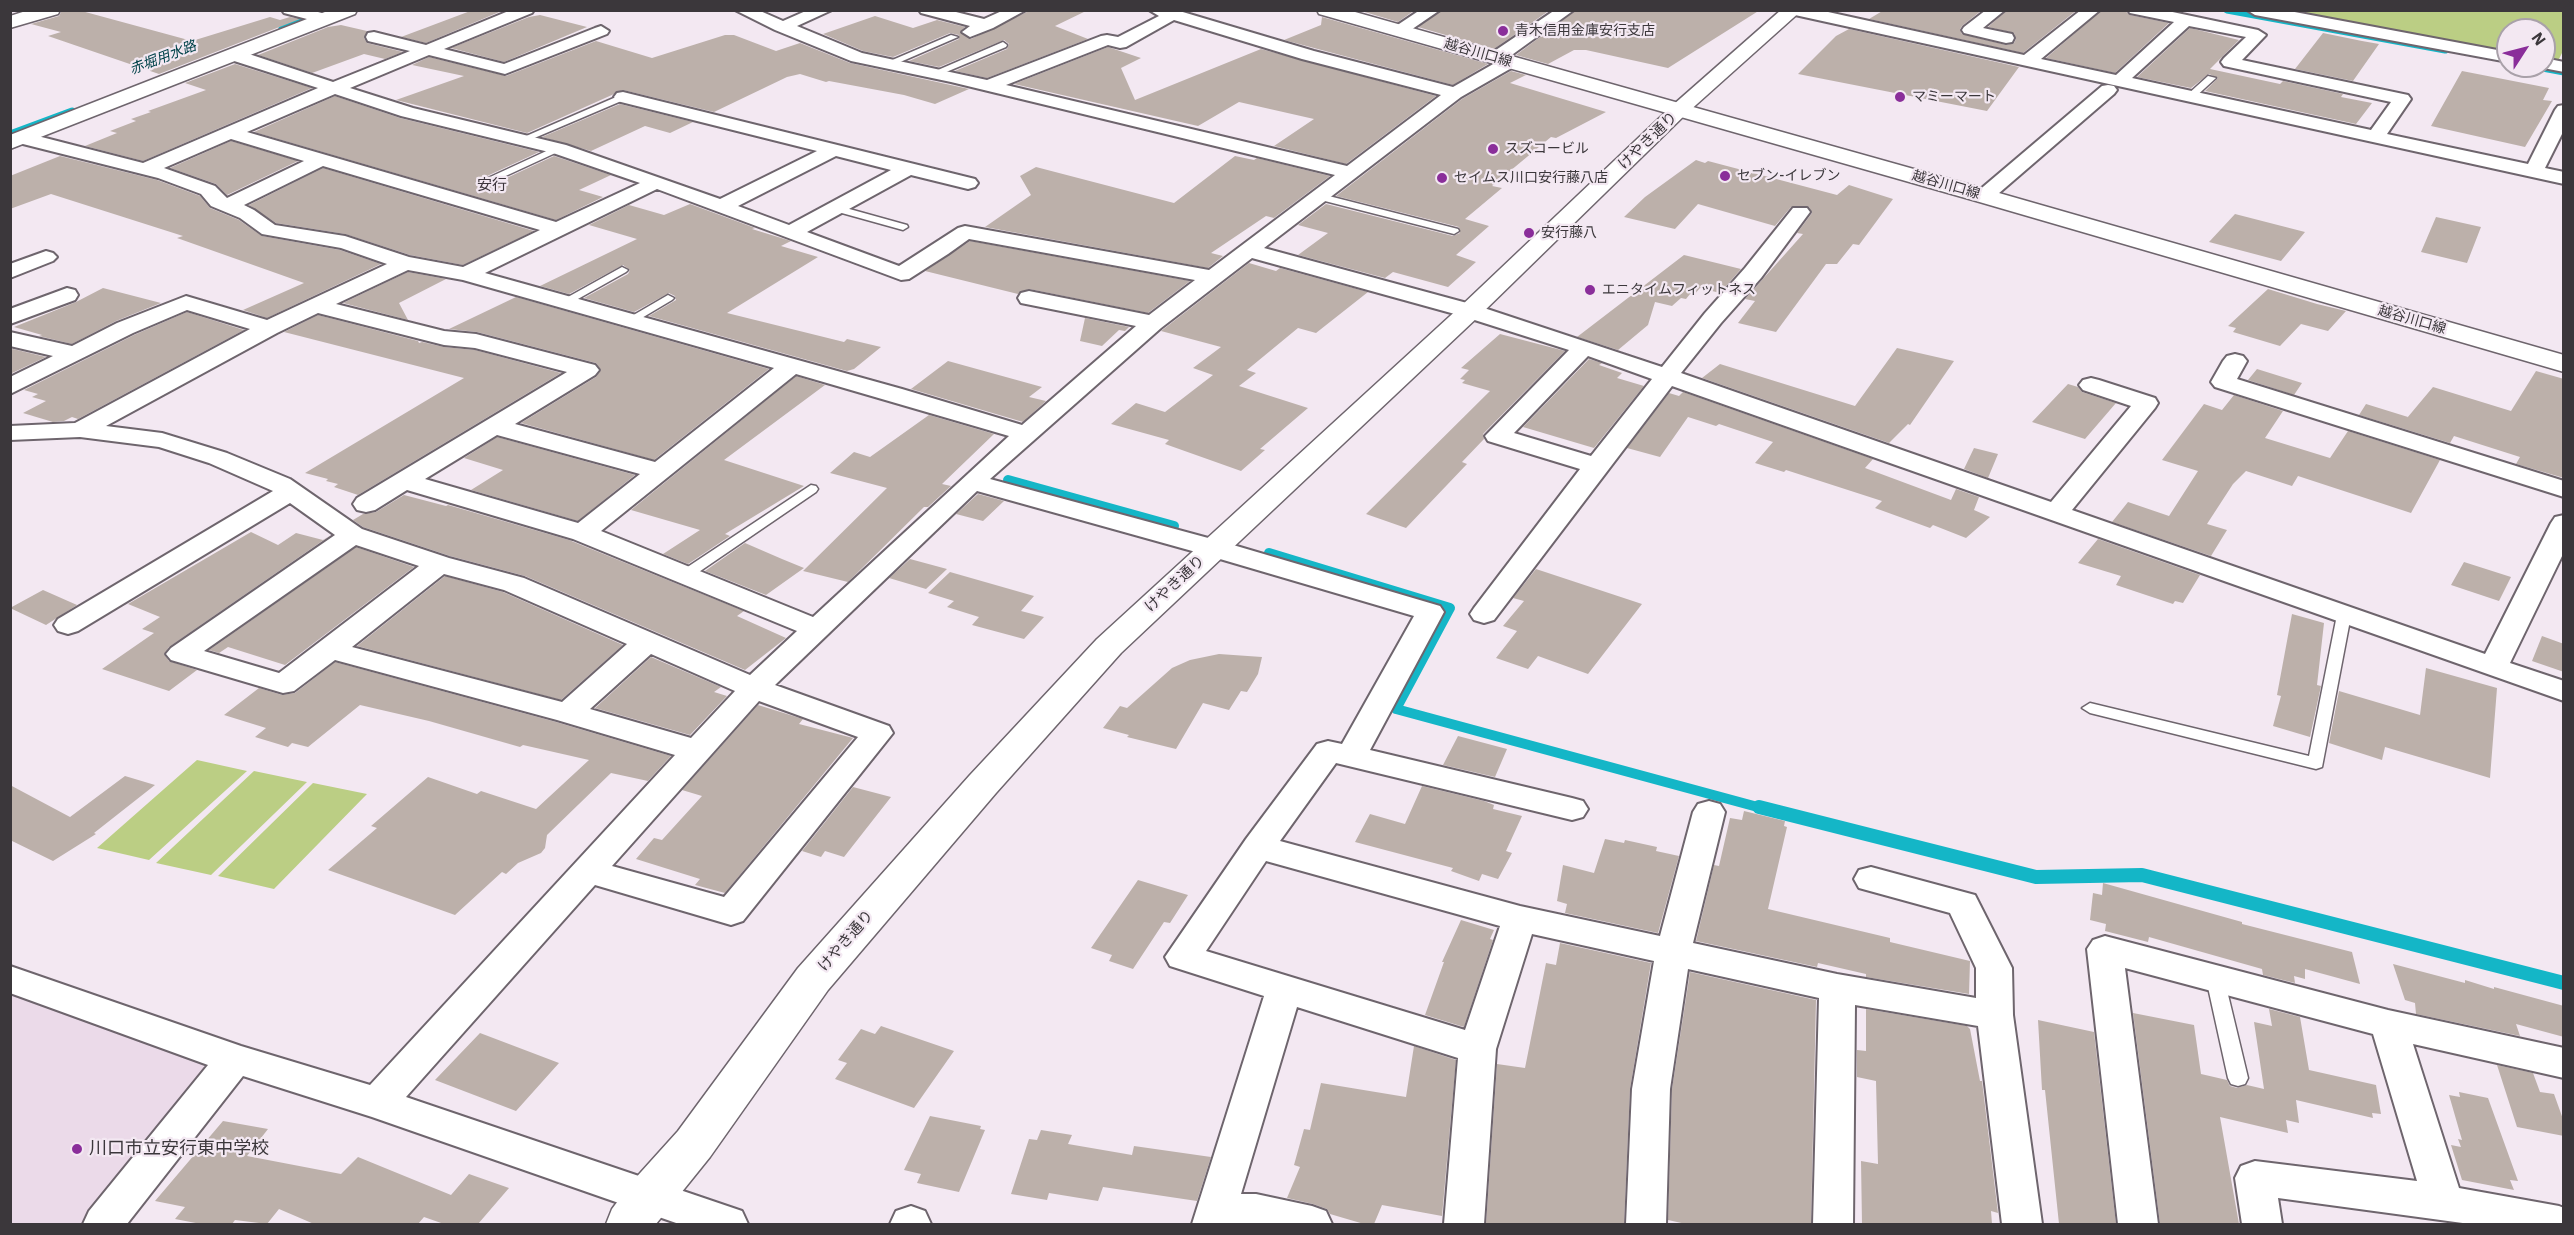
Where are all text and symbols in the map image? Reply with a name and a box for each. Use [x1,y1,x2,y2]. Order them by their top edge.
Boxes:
north arrow [2496,18,2556,78]
place label: 青木信用金庫安行支店 [1515,23,1655,39]
marker: 青木信用金庫安行支店 [1496,24,1510,38]
text: N [2527,28,2550,49]
street label: 越谷川口線 [1442,35,1514,71]
water label: 赤堀用水路 [127,38,199,78]
place label: マミーマート [1912,89,1996,105]
marker: マミーマート [1893,90,1907,104]
street label: けやき通り [1615,108,1681,174]
place label: スズコービル [1505,141,1589,157]
marker: スズコービル [1486,142,1500,156]
street label: 越谷川口線 [1910,167,1982,203]
place label: セブン-イレブン [1737,168,1841,184]
marker: セブン-イレブン [1718,169,1732,183]
place label: セイムス川口安行藤八店 [1454,170,1608,186]
marker: セイムス川口安行藤八店 [1435,171,1449,185]
district label: 安行 [477,177,507,195]
place label: 安行藤八 [1541,225,1597,241]
marker: 安行藤八 [1522,226,1536,240]
place label: エニタイムフィットネス [1602,282,1756,298]
marker: エニタイムフィットネス [1583,283,1597,297]
street label: 越谷川口線 [2376,302,2448,338]
street label: けやき通り [1141,552,1209,616]
street label: けやき通り [815,907,877,975]
place label: 川口市立安行東中学校 [89,1138,269,1160]
marker: 川口市立安行東中学校 [70,1142,84,1156]

